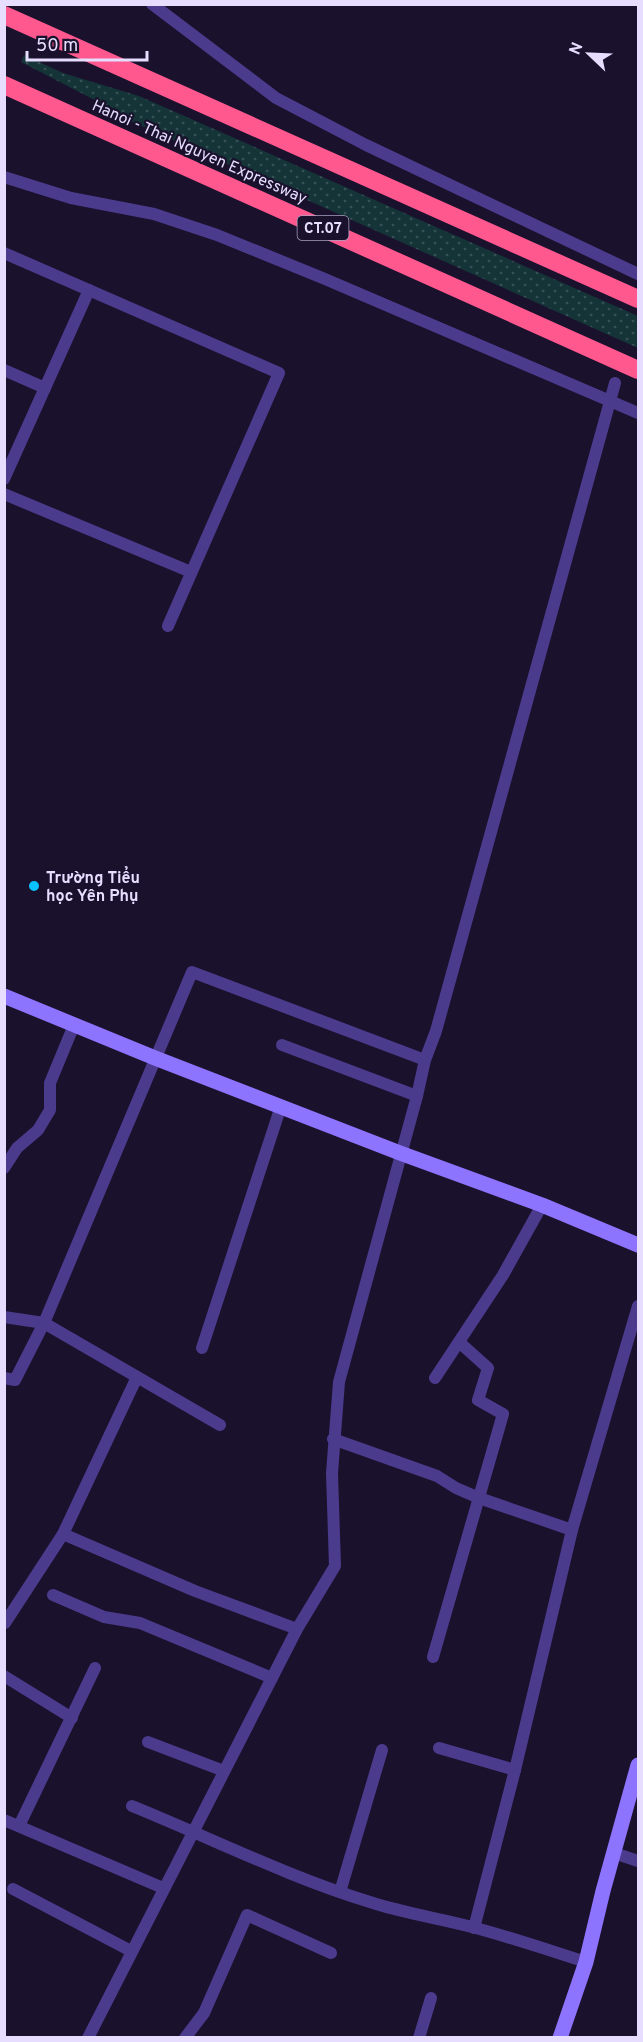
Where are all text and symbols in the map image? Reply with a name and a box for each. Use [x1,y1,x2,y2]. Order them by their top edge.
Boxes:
scale bar [27,24,147,62]
north arrow [559,24,619,84]
text: 50 m [36,35,78,58]
text: N [566,40,588,58]
street label: Hanoi - Thai Nguyen Expressway [89,96,310,209]
road number: CT.07 [298,216,348,240]
place label: Trường Tiểu học Yên Phụ [46,865,140,907]
marker: Trường Tiểu học Yên Phụ [27,879,41,893]

